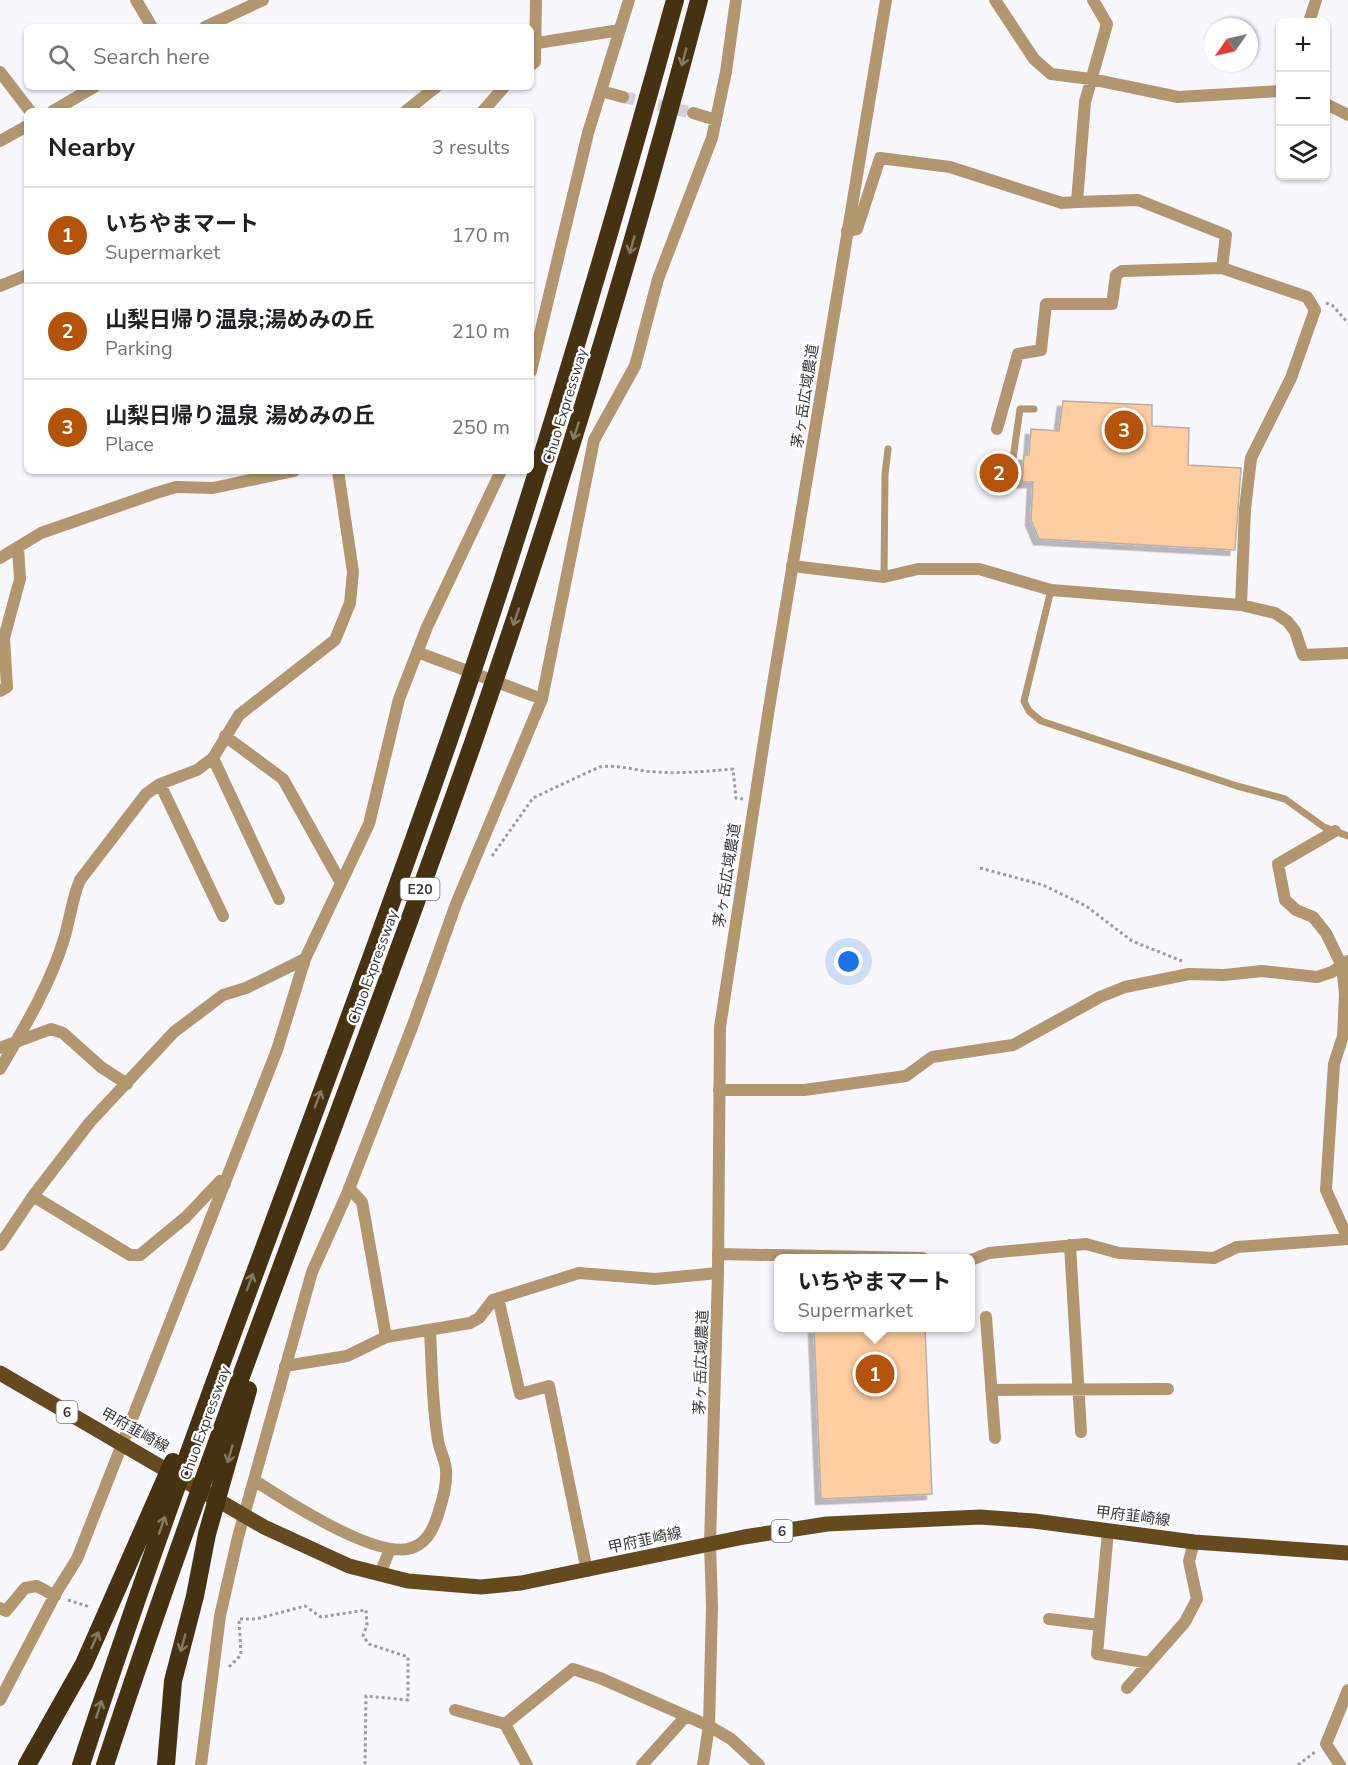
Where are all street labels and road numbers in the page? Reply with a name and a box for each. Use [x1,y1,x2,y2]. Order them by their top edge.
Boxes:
street label: 茅ヶ岳広域農道 [787,343,823,449]
street label: Chuo Expressway [538,345,592,466]
street label: 茅ヶ岳広域農道 [709,822,745,928]
road number: E20 [400,878,440,900]
street label: Chuo Expressway [343,907,403,1027]
street label: 茅ヶ岳広域農道 [689,1309,713,1415]
street label: Chuo Expressway [175,1363,235,1483]
road number: 6 [56,1401,78,1423]
street label: 甲府韮崎線 [97,1403,173,1457]
street label: 甲府韮崎線 [1095,1502,1171,1530]
road number: 6 [772,1520,792,1542]
street label: 甲府韮崎線 [606,1522,684,1558]

